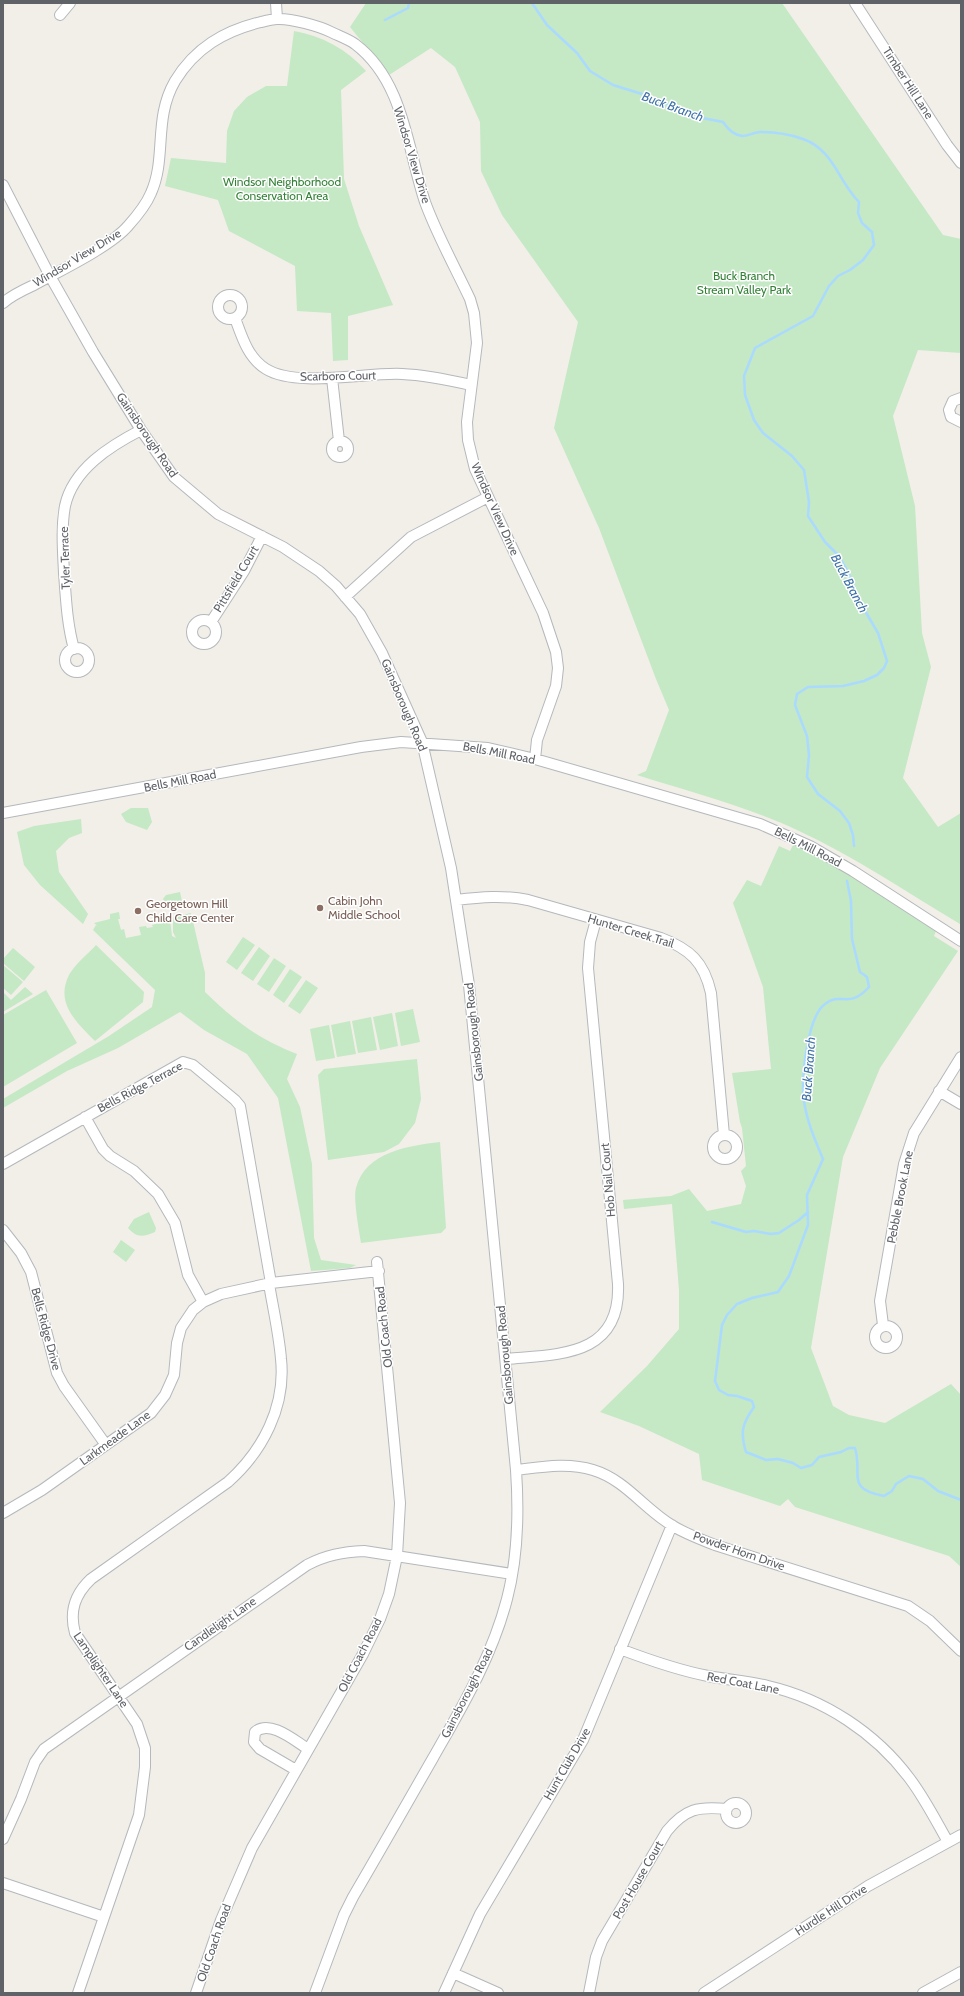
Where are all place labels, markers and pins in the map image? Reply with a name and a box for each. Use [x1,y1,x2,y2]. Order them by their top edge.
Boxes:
place label: Cabin John Middle School [328,893,400,922]
place label: Georgetown Hill Child Care Center [146,896,234,925]
marker: Cabin John Middle School [315,903,325,913]
marker: Georgetown Hill Child Care Center [133,906,143,916]

